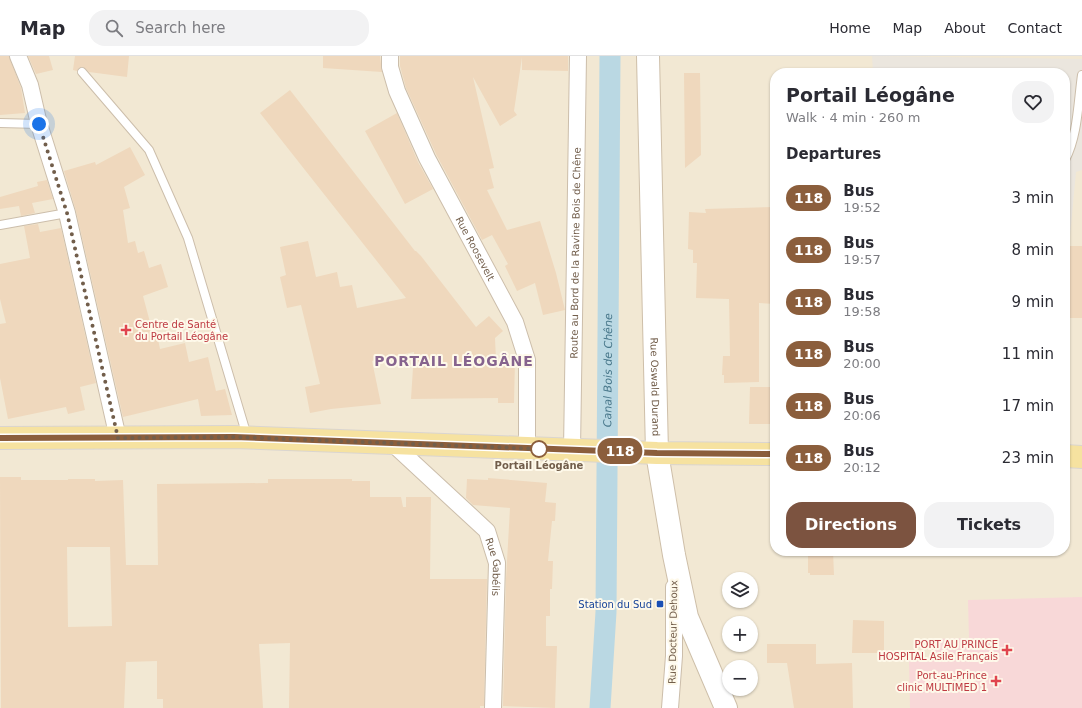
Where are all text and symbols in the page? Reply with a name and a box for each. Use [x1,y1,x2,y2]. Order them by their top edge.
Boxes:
search box [89,10,369,46]
text: Map [20,17,65,39]
icon: search [103,17,125,39]
text: Search here [135,19,225,37]
text: Home [829,20,871,36]
text: Map [893,20,922,36]
text: About [944,20,986,36]
text: Contact [1008,20,1062,36]
button: heart [1012,81,1054,123]
text: Portail Léogâne [786,84,955,106]
text: Walk · 4 min · 260 m [786,110,920,125]
your location [29,114,49,134]
text: Departures [786,145,881,163]
street label: Route au Bord de la Ravine Bois de Chêne [568,147,582,359]
text: Bus [843,182,874,200]
text: 3 min [1011,189,1054,207]
text: 118 [794,190,823,206]
text: 19:52 [843,200,881,215]
street label: Rue Roosevelt [454,214,497,282]
text: Bus [843,234,874,252]
text: 8 min [1011,241,1054,259]
text: 118 [794,242,823,258]
text: 19:57 [843,252,881,267]
text: Bus [843,286,874,304]
text: 9 min [1011,293,1054,311]
text: 118 [794,294,823,310]
text: 19:58 [843,304,881,319]
water label: Canal Bois de Chêne [601,313,615,427]
place label: Centre de Santé du Portail Léogâne [135,319,228,342]
marker: Centre de Santé du Portail Léogâne [120,324,132,336]
street label: Rue Oswald Durand [649,337,662,437]
text: Bus [843,338,874,356]
text: 11 min [1002,345,1054,363]
text: 118 [794,346,823,362]
district label: PORTAIL LÉOGÂNE [374,353,534,369]
text: 20:00 [843,356,881,371]
text: Bus [843,390,874,408]
text: 17 min [1002,397,1054,415]
text: 118 [794,398,823,414]
text: 20:06 [843,408,881,423]
line badge: 118 [597,438,643,464]
marker: Portail Léogâne [530,440,548,458]
text: Bus [843,442,874,460]
text: 118 [605,443,635,459]
text: 23 min [1002,449,1054,467]
text: 118 [794,450,823,466]
place label: Portail Léogâne [495,460,584,471]
text: 20:12 [843,460,881,475]
button: Directions [786,502,916,548]
button: Tickets [924,502,1054,548]
street label: Rue Gabélis [484,536,503,596]
map controls [722,572,758,696]
button: layers [722,572,758,608]
street label: Rue Docteur Dehoux [667,580,679,684]
place label: Station du Sud [578,599,652,610]
marker: Station du Sud [655,599,665,609]
button: + [722,616,758,652]
place label: PORT AU PRINCE HOSPITAL Asile Français [878,639,998,662]
marker: PORT AU PRINCE HOSPITAL Asile Français [1001,644,1013,656]
button: − [722,660,758,696]
place label: Port-au-Prince clinic MULTIMED 1 [897,670,987,693]
marker: Port-au-Prince clinic MULTIMED 1 [990,675,1002,687]

